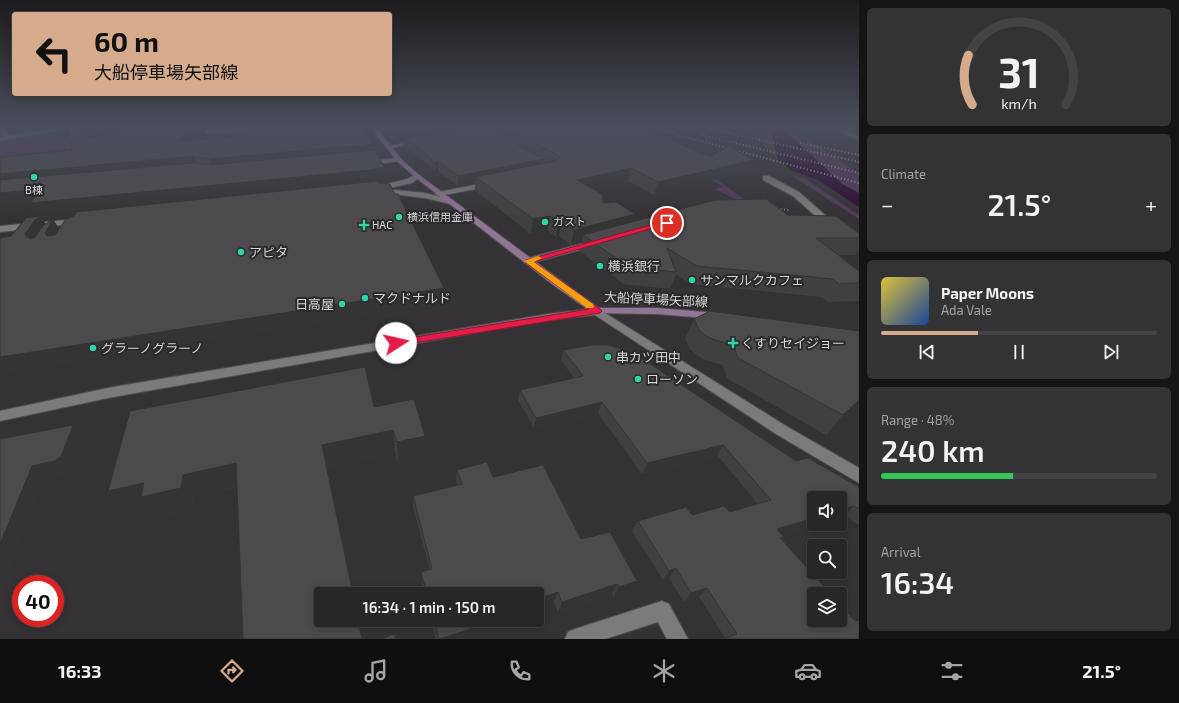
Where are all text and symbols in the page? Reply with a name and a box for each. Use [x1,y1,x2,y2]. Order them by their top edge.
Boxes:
text: 60 m [94,24,159,58]
icon: left [28,28,80,80]
text: 31 [998,46,1040,96]
text: 大船停車場矢部線 [94,61,238,83]
text: km/h [1001,95,1037,112]
text: Climate [881,166,926,182]
marker: B棟 [29,172,39,182]
place label: B棟 [25,183,43,196]
text: 21.5° [987,186,1051,222]
text: − [881,191,894,217]
text: + [1145,191,1157,217]
pin [650,206,684,240]
place label: 横浜信用金庫 [407,210,473,223]
marker: 横浜信用金庫 [394,212,404,222]
icon: arrive [656,212,678,234]
place label: ガスト [553,215,586,228]
marker: ガスト [540,217,550,227]
place label: HAC [372,218,392,231]
marker: HAC [359,220,369,230]
place label: アピタ [249,244,288,260]
marker: アピタ [236,247,246,257]
place label: 横浜銀行 [608,258,660,274]
marker: 横浜銀行 [595,261,605,271]
place label: サンマルクカフェ [700,272,804,288]
marker: サンマルクカフェ [687,275,697,285]
text: Paper Moons [941,284,1034,302]
street label: 大船停車場矢部線 [604,288,708,310]
place label: マクドナルド [373,290,451,306]
marker: マクドナルド [360,293,370,303]
place label: 日高屋 [295,296,334,312]
marker: 日高屋 [337,299,347,309]
text: Ada Vale [941,302,992,318]
position arrow [375,322,417,364]
place label: くすりセイジョー [741,335,845,351]
marker: くすりセイジョー [728,338,738,348]
place label: グラーノグラーノ [101,340,203,356]
icon: previous [916,341,938,363]
icon: pause [1008,341,1030,363]
icon: next [1100,341,1122,363]
marker: グラーノグラーノ [88,343,98,353]
place label: 串カツ田中 [616,349,681,365]
marker: 串カツ田中 [603,352,613,362]
place label: ローソン [646,371,698,387]
marker: ローソン [633,374,643,384]
text: Range · 48% [881,412,954,428]
text: 240 km [881,432,985,468]
map controls [807,491,847,627]
button: sound [807,491,847,531]
button: search [807,539,847,579]
text: Arrival [881,544,921,560]
text: 16:34 [881,564,954,600]
speed limit sign: 40 [12,575,64,627]
button: layers [807,587,847,627]
text: 16:34 · 1 min · 150 m [363,598,495,616]
icon: directions [218,657,246,685]
icon: music [362,657,390,685]
icon: phone [506,657,534,685]
icon: climate [650,657,678,685]
icon: car [794,657,822,685]
icon: filters [938,657,966,685]
text: 16:33 [58,660,101,682]
text: 21.5° [1082,660,1121,682]

